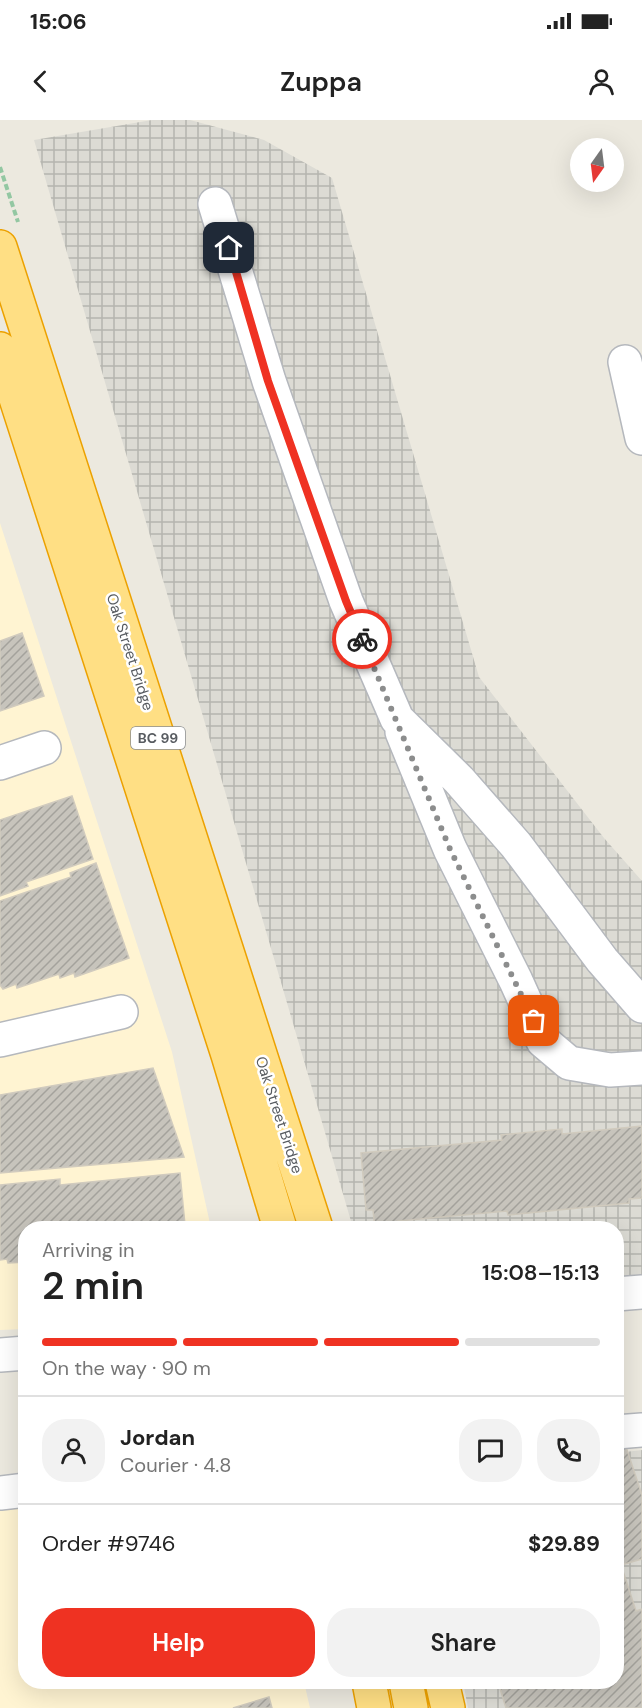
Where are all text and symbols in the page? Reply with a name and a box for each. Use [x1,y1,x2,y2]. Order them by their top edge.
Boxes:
text: 15:06 [30,7,87,36]
text: Zuppa [280,64,362,99]
icon: back [24,65,57,98]
icon: person [585,65,618,98]
north arrow [570,138,624,192]
map controls [570,138,624,192]
pin [203,222,254,273]
icon: home [212,231,245,264]
street label: Oak Street Bridge [102,591,158,713]
courier [332,609,392,669]
icon: bike [346,623,379,656]
road number: BC 99 [131,727,185,749]
pin [508,995,559,1046]
icon: bag [517,1004,550,1037]
street label: Oak Street Bridge [251,1054,307,1176]
text: Arriving in [42,1237,134,1263]
text: 15:08–15:13 [482,1258,600,1287]
text: 2 min [42,1260,144,1311]
text: On the way · 90 m [42,1355,211,1381]
button: person [42,1419,105,1482]
button: chat [459,1419,522,1482]
button: phone [537,1419,600,1482]
text: Jordan [120,1423,195,1452]
text: Courier · 4.8 [120,1452,231,1478]
text: Order #9746 [42,1529,176,1558]
text: $29.89 [528,1529,600,1558]
button: Help [42,1608,315,1677]
button: Share [327,1608,600,1677]

